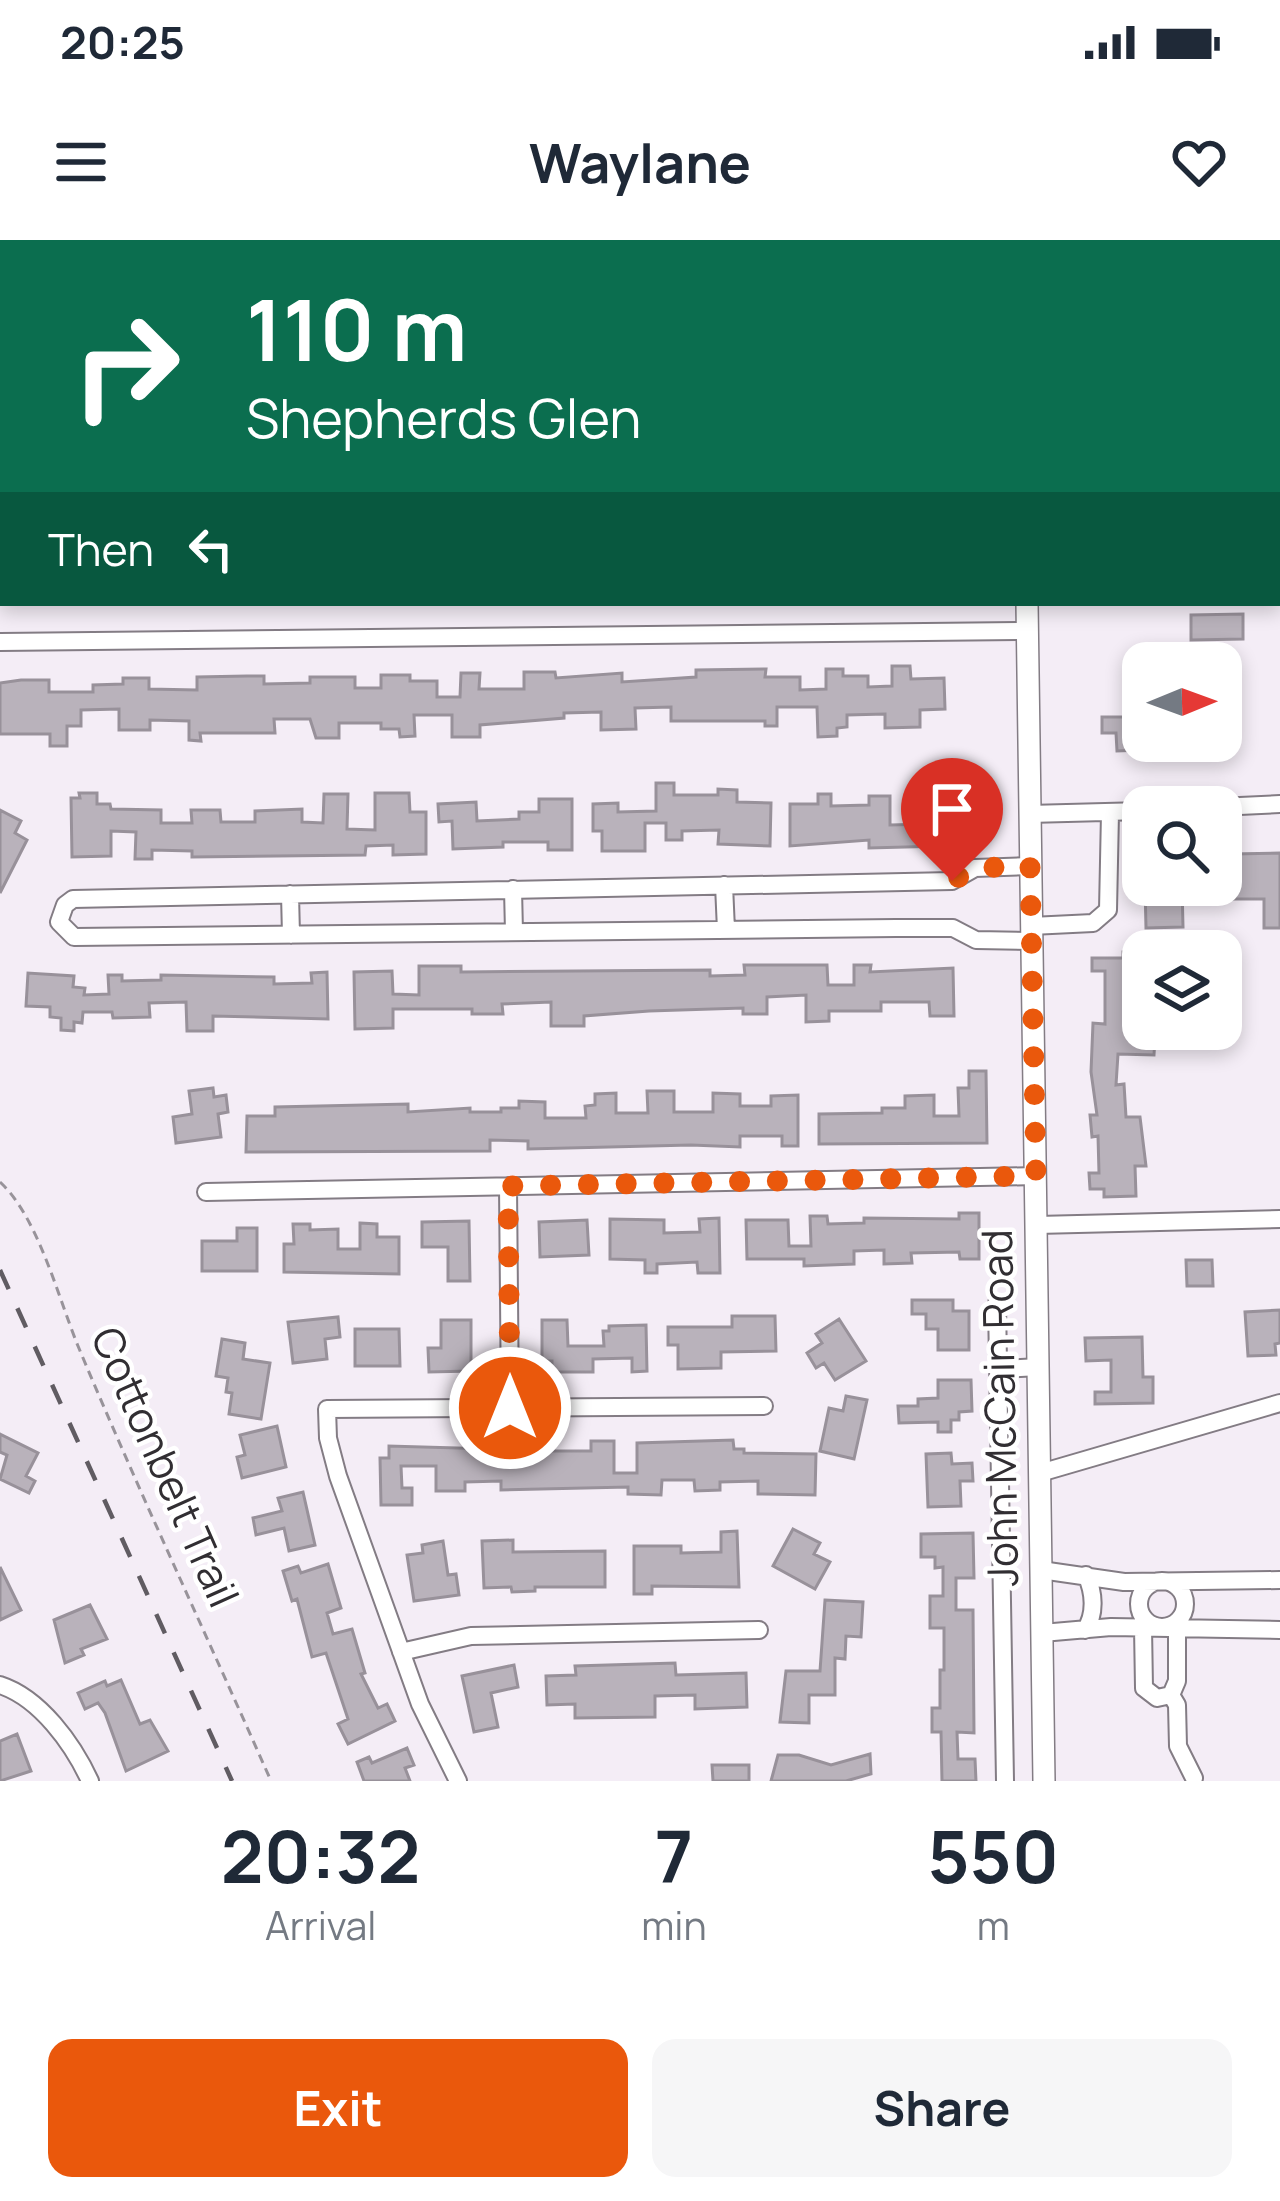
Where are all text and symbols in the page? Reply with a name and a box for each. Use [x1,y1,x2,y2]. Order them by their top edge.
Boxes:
text: 20:25 [60,11,185,73]
text: Waylane [529,125,751,199]
icon: menu [48,129,114,195]
icon: heart [1166,129,1232,195]
text: 110 m [246,271,467,386]
icon: right [48,288,204,444]
text: Shepherds Glen [246,380,641,454]
icon: left [178,516,244,582]
text: Then [48,518,154,580]
north arrow [1122,642,1242,762]
map controls [1122,642,1242,1050]
pin [901,758,1003,881]
icon: arrive [919,776,985,842]
button: search [1122,786,1242,906]
button: layers [1122,930,1242,1050]
street label: John McCain Road [967,1229,1031,1587]
street label: Cottonbelt Trail [78,1318,254,1616]
position arrow [447,1345,573,1471]
text: 20:32 [221,1806,420,1905]
text: 7 [655,1806,693,1905]
text: 550 [927,1806,1059,1905]
text: Arrival [265,1898,376,1952]
text: min [641,1898,707,1952]
text: m [977,1898,1010,1952]
button: Exit [48,2039,628,2177]
button: Share [652,2039,1232,2177]

